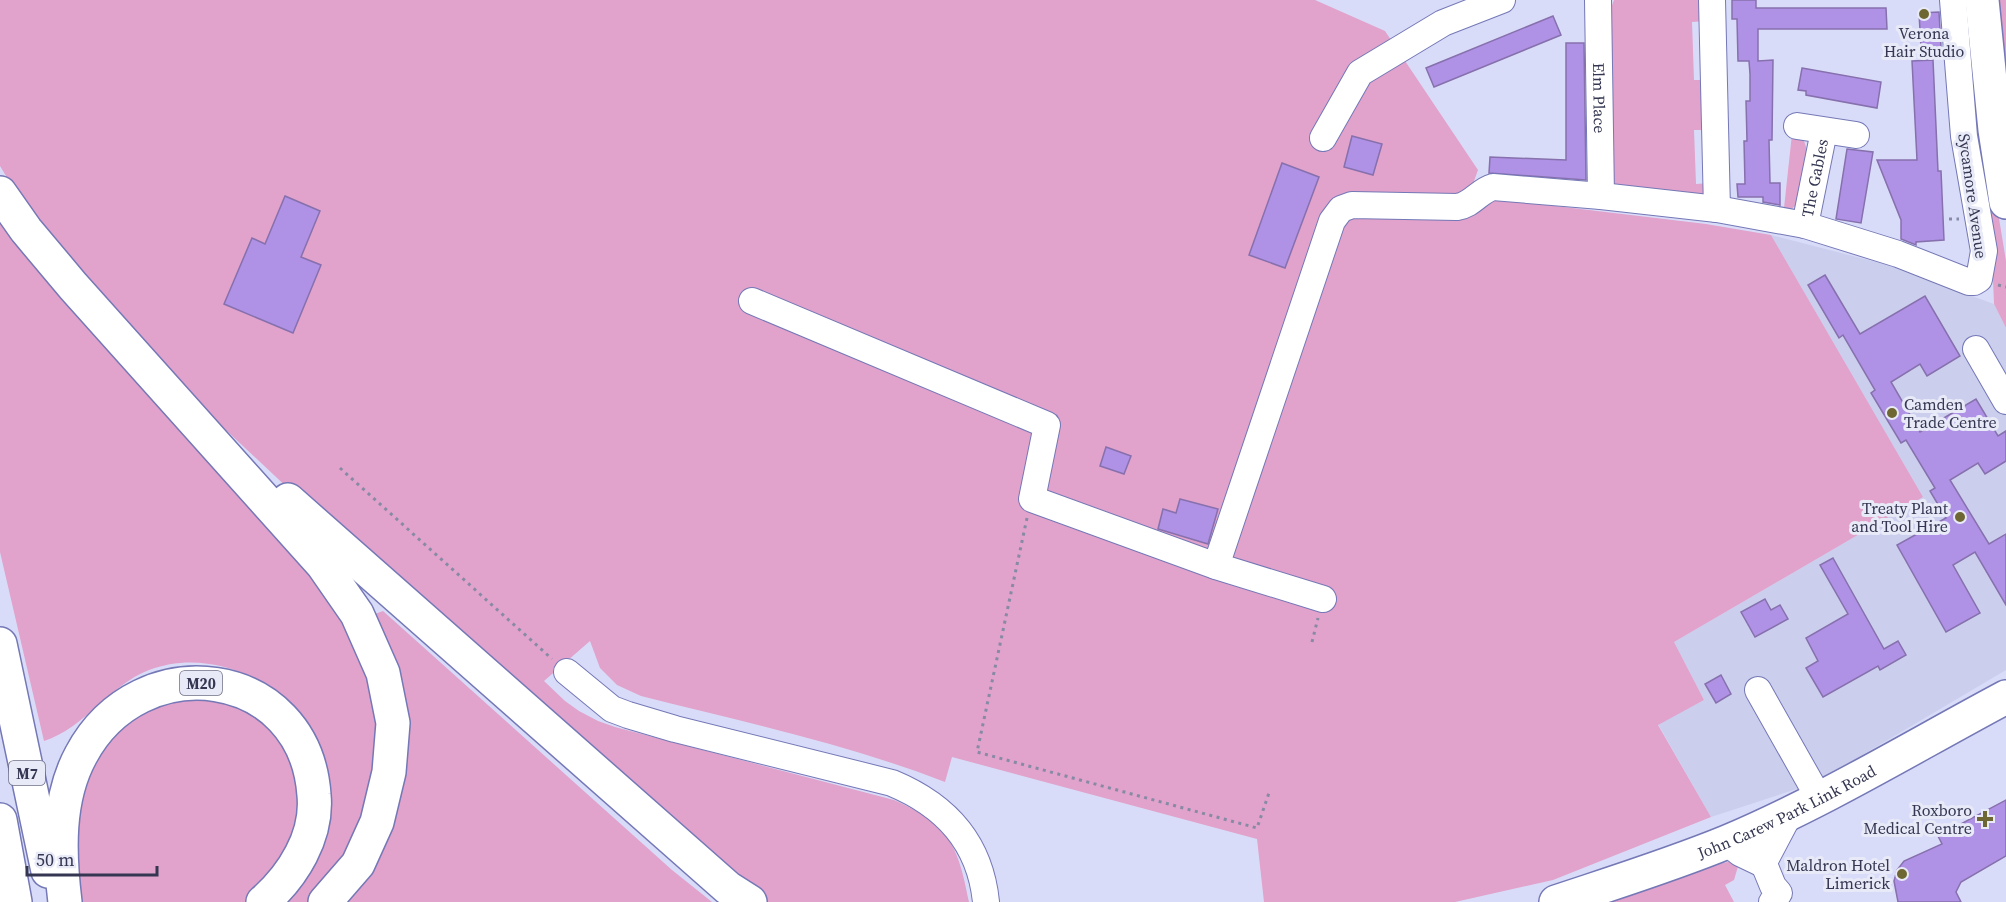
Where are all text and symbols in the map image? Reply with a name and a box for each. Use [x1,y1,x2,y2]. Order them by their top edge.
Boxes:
marker: Verona Hair Studio [1917,7,1931,21]
place label: Verona Hair Studio [1884,22,1965,62]
street label: Elm Place [1588,62,1611,134]
street label: Sycamore Avenue [1953,132,1993,260]
street label: The Gables [1796,137,1833,219]
place label: Camden Trade Centre [1904,393,1997,433]
marker: Camden Trade Centre [1885,406,1899,420]
place label: Treaty Plant and Tool Hire [1851,497,1949,537]
marker: Treaty Plant and Tool Hire [1953,510,1967,524]
road number: M20 [180,671,222,695]
street label: John Carew Park Link Road [1693,760,1880,864]
road number: M7 [9,761,45,785]
place label: Roxboro Medical Centre [1864,799,1972,839]
marker: Roxboro Medical Centre [1976,810,1994,828]
scale bar [27,839,158,877]
text: 50 m [36,847,74,872]
place label: Maldron Hotel Limerick [1786,854,1890,894]
marker: Maldron Hotel Limerick [1895,867,1909,881]

